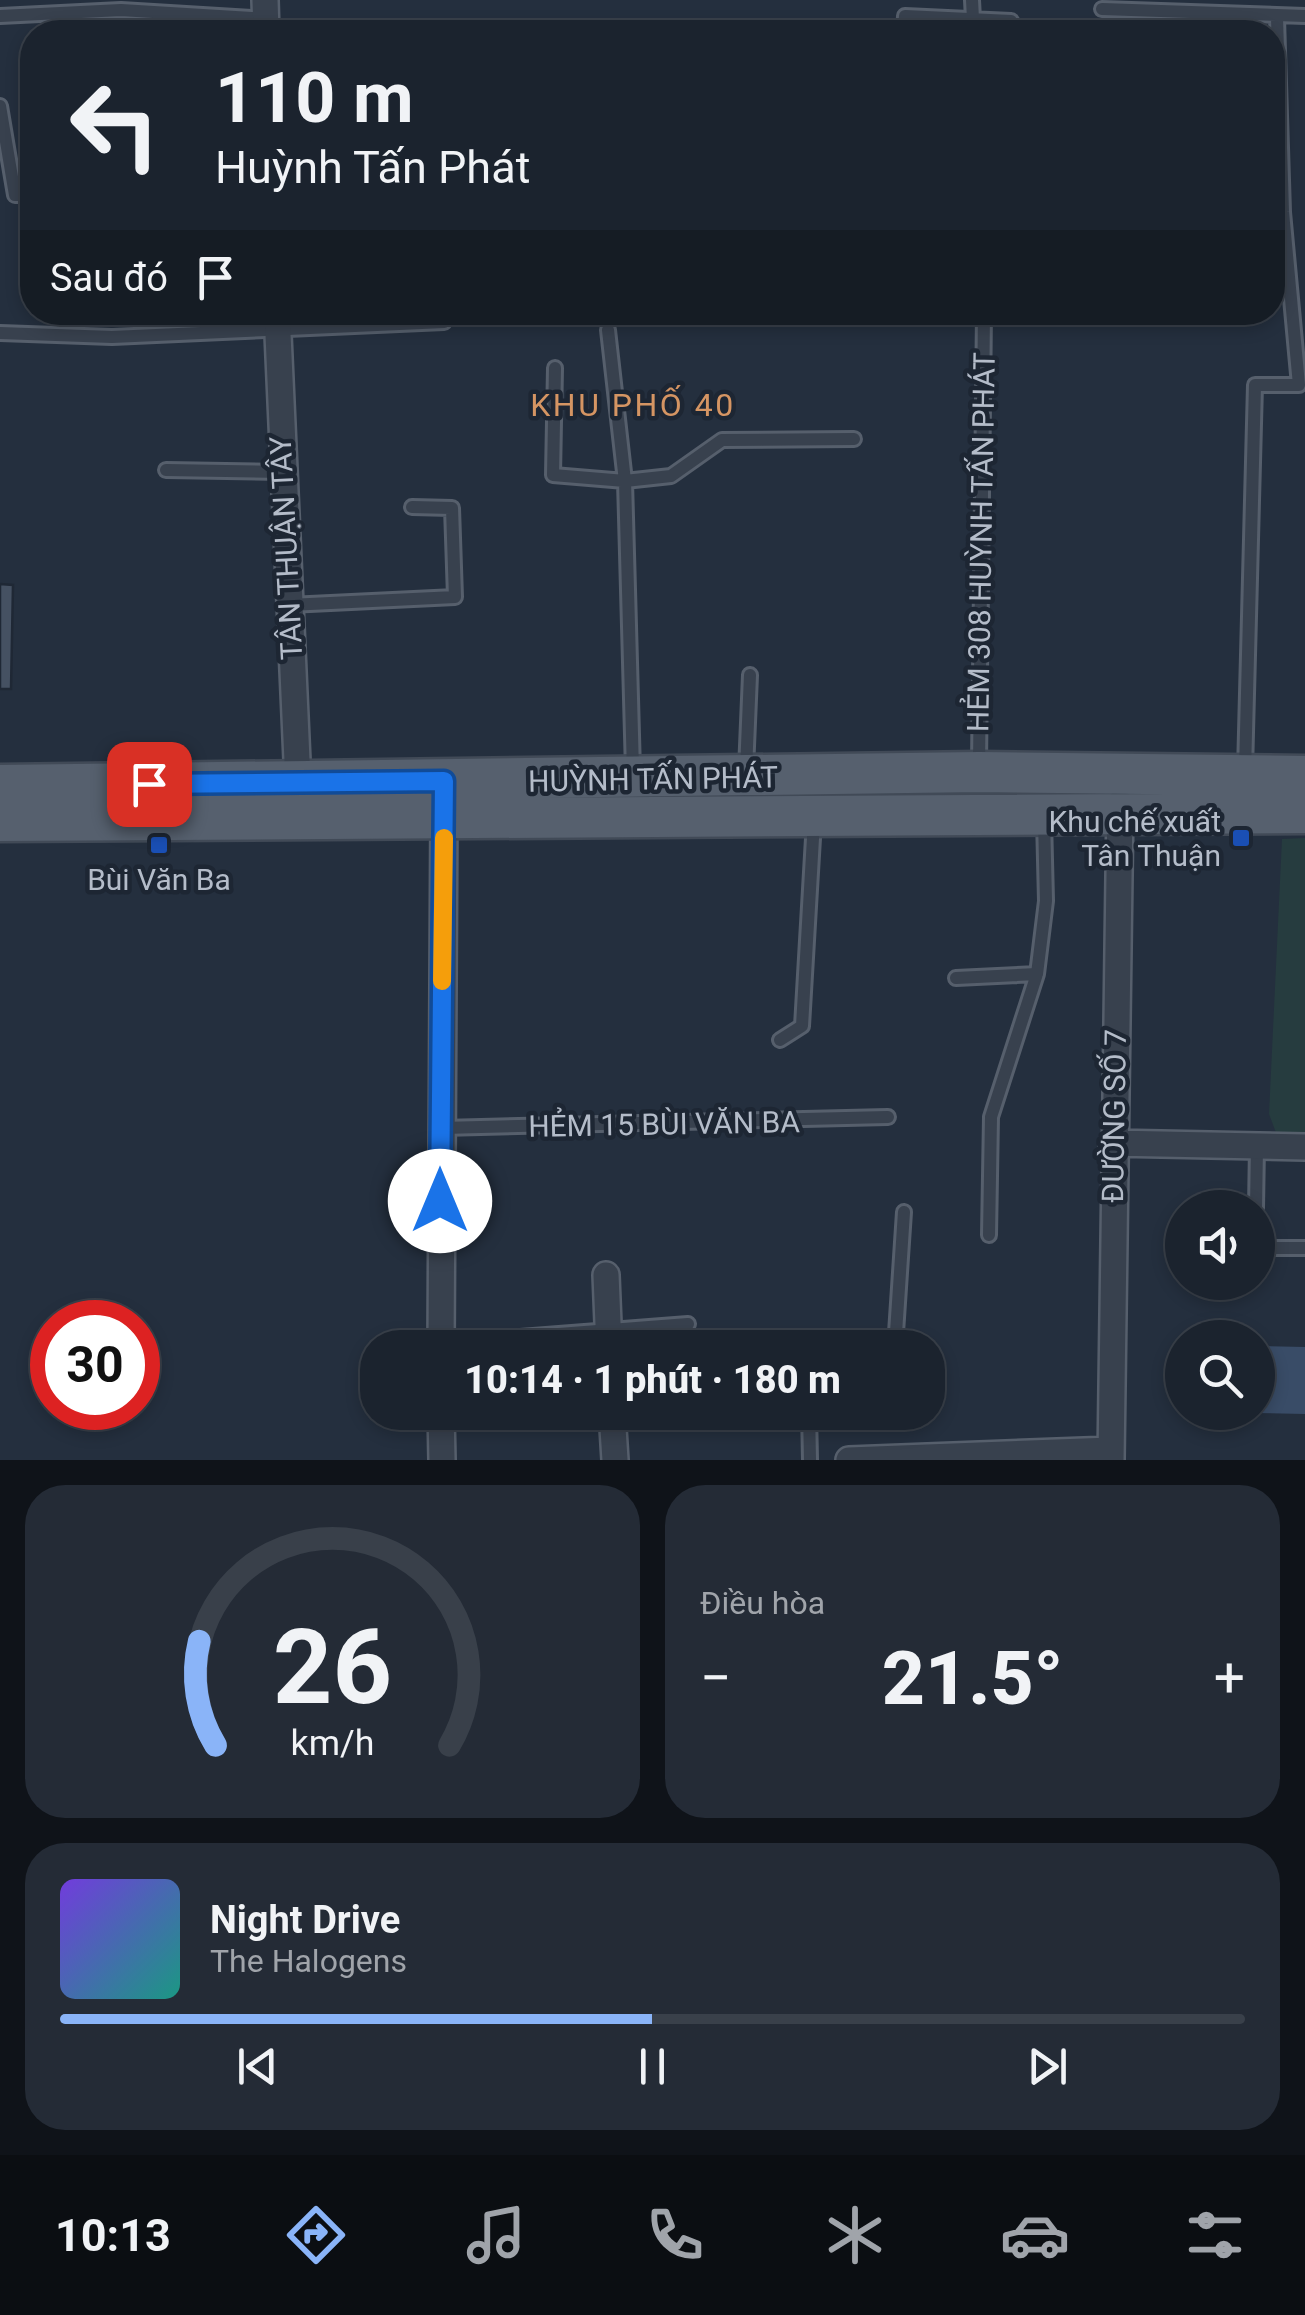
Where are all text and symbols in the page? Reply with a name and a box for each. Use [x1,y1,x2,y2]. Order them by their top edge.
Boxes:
text: 110 m [215,57,414,139]
icon: left [50,60,180,190]
text: Huỳnh Tấn Phát [215,141,530,194]
icon: arrive [188,250,243,305]
text: Sau đó [50,256,168,300]
street label: HẺM 308 HUỲNH TẤN PHÁT [959,352,1002,732]
district label: KHU PHỐ 40 [530,385,736,424]
street label: TÂN THUẬN TÂY [263,435,309,661]
pin [107,742,192,827]
icon: arrive [122,757,177,812]
street label: HUỲNH TẤN PHÁT [528,758,778,799]
place label: Khu chế xuất Tân Thuận [1049,804,1221,873]
marker: Khu chế xuất Tân Thuận [1230,827,1252,849]
marker: Bùi Văn Ba [148,834,170,856]
place label: Bùi Văn Ba [87,862,231,897]
street label: ĐƯỜNG SỐ 7 [1094,1029,1133,1203]
street label: HẺM 15 BÙI VĂN BA [528,1103,801,1144]
position arrow [388,1149,492,1253]
map controls [1165,1190,1275,1430]
button: sound [1165,1190,1275,1300]
speed limit sign: 30 [30,1300,160,1430]
button: search [1165,1320,1275,1430]
text: 10:14 · 1 phút · 180 m [464,1358,841,1402]
text: Điều hòa [700,1584,825,1622]
text: 26 [273,1607,392,1728]
text: 21.5° [882,1634,1063,1722]
text: − [700,1646,731,1710]
text: + [1214,1646,1245,1710]
text: km/h [291,1722,374,1764]
text: Night Drive [210,1898,400,1942]
text: The Halogens [210,1942,407,1980]
icon: previous [230,2039,285,2094]
icon: pause [625,2039,680,2094]
icon: next [1020,2039,1075,2094]
icon: directions [281,2200,351,2270]
icon: music [461,2200,531,2270]
icon: phone [640,2200,710,2270]
icon: climate [820,2200,890,2270]
icon: car [1000,2200,1070,2270]
icon: filters [1180,2200,1250,2270]
text: 10:13 [55,2209,171,2262]

